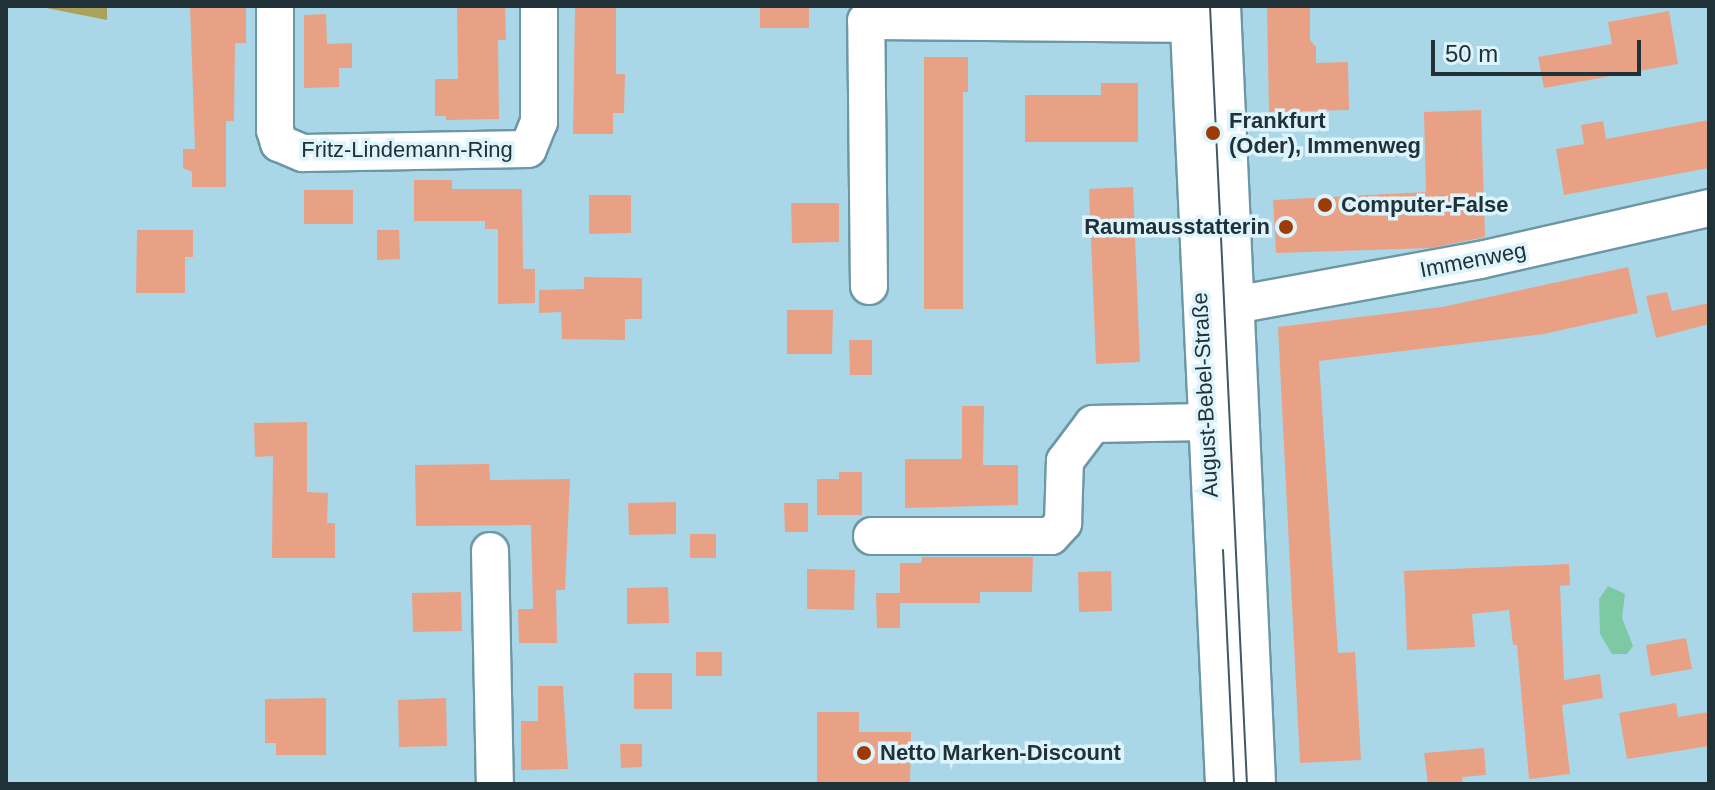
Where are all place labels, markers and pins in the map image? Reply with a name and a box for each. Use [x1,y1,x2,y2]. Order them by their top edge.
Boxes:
place label: Frankfurt (Oder), Immenweg [1229,107,1421,158]
marker: Frankfurt (Oder), Immenweg [1204,124,1222,142]
place label: Computer-False [1341,192,1508,218]
marker: Computer-False [1316,196,1334,214]
place label: Raumausstatterin [1084,214,1270,240]
marker: Raumausstatterin [1277,218,1295,236]
place label: Netto Marken-Discount [880,740,1121,766]
marker: Netto Marken-Discount [855,744,873,762]

